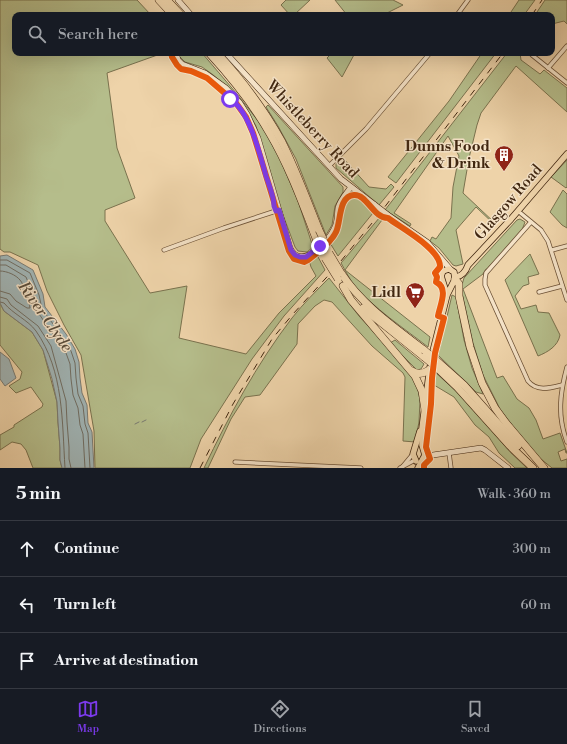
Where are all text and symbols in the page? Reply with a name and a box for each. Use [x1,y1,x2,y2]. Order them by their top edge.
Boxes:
search box [12,12,555,56]
icon: search [26,23,48,45]
text: Search here [58,25,138,44]
street label: Whistleberry Road [262,76,363,183]
route start [221,90,239,108]
place label: Dunns Food & Drink [405,137,491,173]
building icon: Dunns Food & Drink [493,144,515,172]
street label: Glasgow Road [470,160,547,244]
route end [311,237,329,255]
water label: River Clyde [13,277,77,356]
supermarket icon: Lidl [404,281,426,309]
place label: Lidl [372,283,401,302]
text: 5 min [16,483,61,505]
text: Walk · 360 m [478,486,551,502]
icon: ahead [16,538,38,560]
text: Continue [54,539,119,558]
text: 300 m [513,541,551,557]
icon: left [16,594,38,616]
text: Turn left [54,595,116,614]
text: 60 m [520,597,551,613]
icon: arrive [16,650,38,672]
text: Arrive at destination [54,651,198,670]
tab: Map [77,698,99,736]
tab: Directions [254,698,307,736]
tab: Saved [461,698,490,736]

